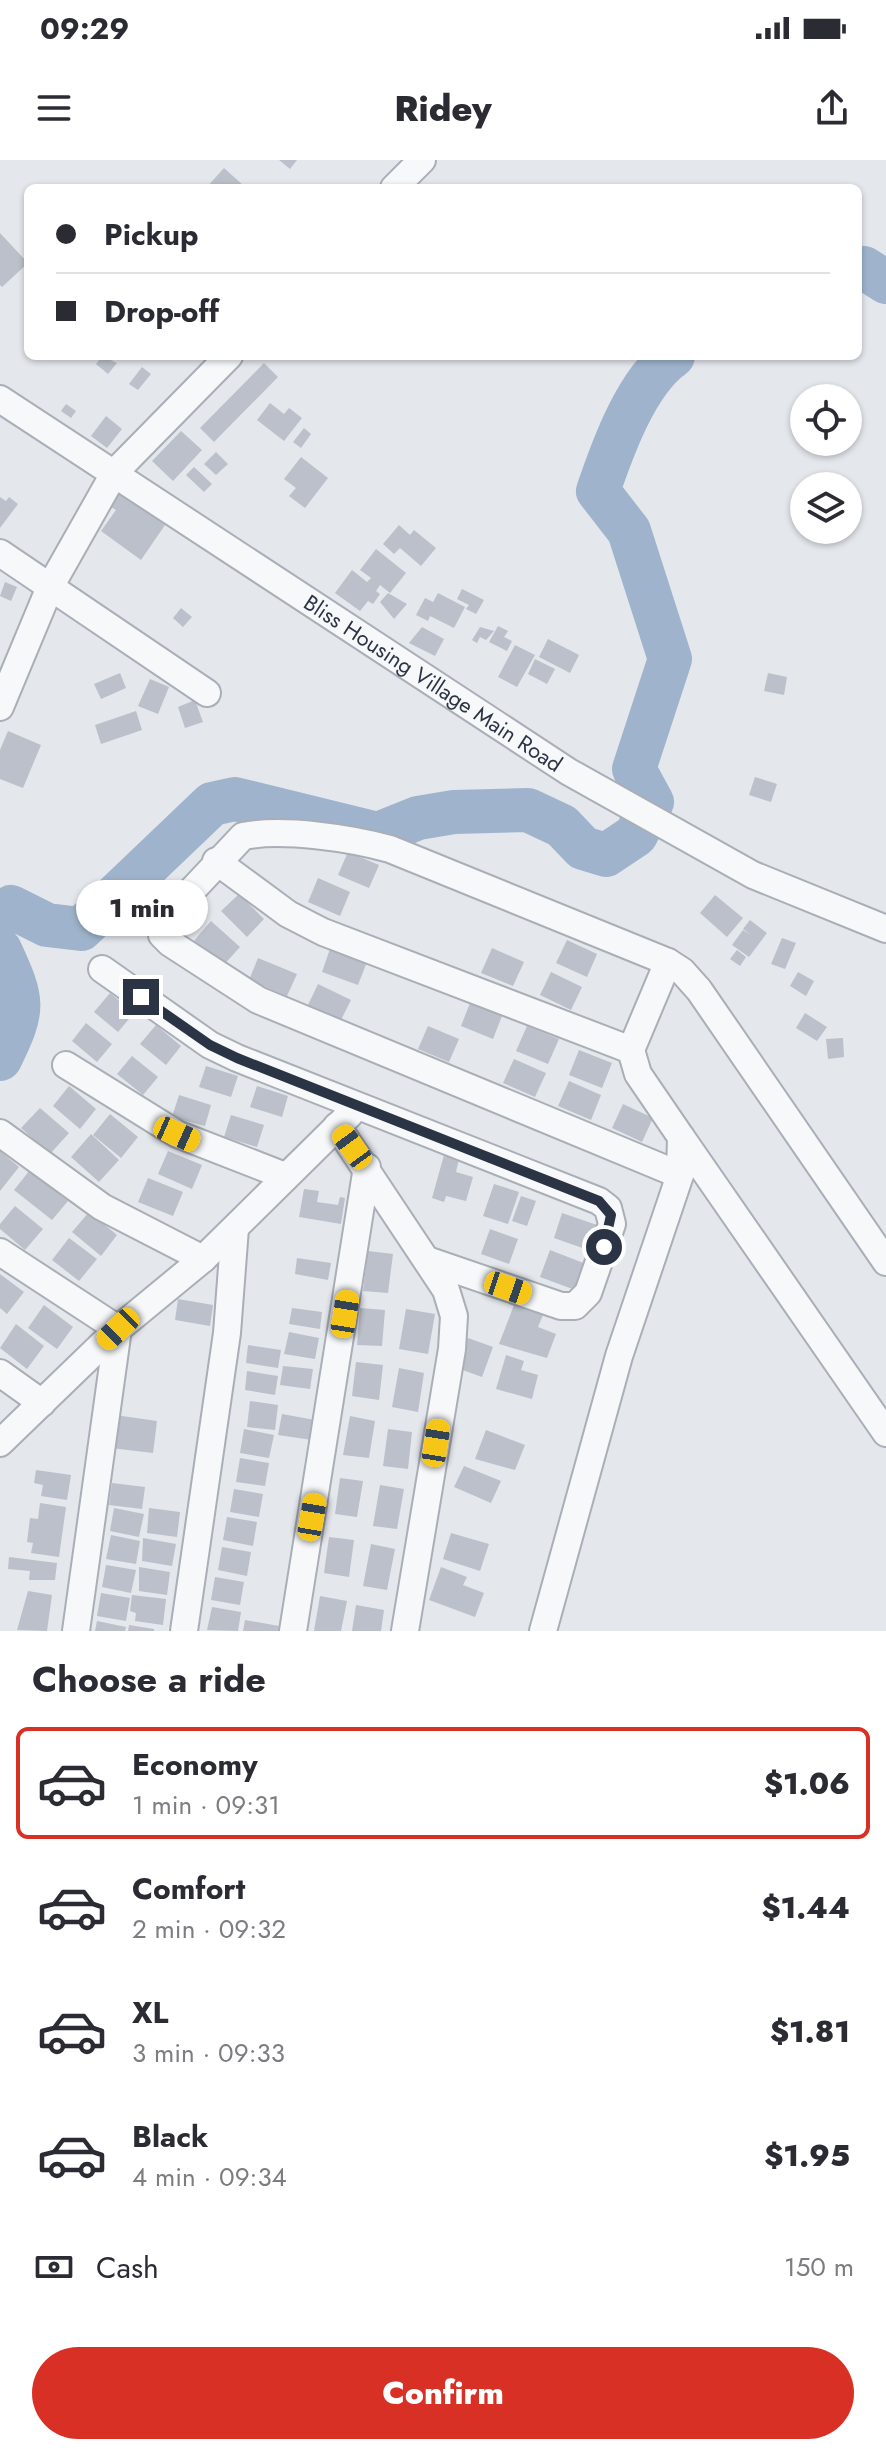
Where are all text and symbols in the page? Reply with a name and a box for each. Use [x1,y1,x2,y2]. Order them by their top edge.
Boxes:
text: 09:29 [40,7,129,50]
text: Ridey [394,82,492,134]
icon: menu [32,86,76,130]
icon: share [810,86,854,130]
text: Pickup [104,213,199,256]
text: Drop-off [104,290,219,333]
map controls [790,384,862,544]
button: locate [790,384,862,456]
button: layers [790,472,862,544]
street label: Bliss Housing Village Main Road [298,586,569,780]
callout: 1 min [75,881,207,937]
text: 1 min [109,889,175,927]
route end [123,979,159,1015]
car [150,1113,204,1155]
car [328,1121,376,1173]
route start [586,1229,622,1265]
car [481,1269,535,1307]
car [329,1288,361,1340]
car [92,1304,144,1354]
car [420,1417,452,1469]
car [296,1491,328,1543]
text: Choose a ride [32,1653,266,1705]
text: Economy [132,1743,258,1786]
icon: car [36,1747,108,1819]
text: $1.06 [764,1762,850,1805]
text: 1 min · 09:31 [132,1786,280,1824]
text: Comfort [132,1867,245,1910]
icon: car [36,1871,108,1943]
text: $1.44 [761,1886,850,1929]
text: 2 min · 09:32 [132,1910,286,1948]
text: XL [132,1991,168,2034]
icon: car [36,1995,108,2067]
text: $1.81 [770,2010,850,2053]
text: 3 min · 09:33 [132,2034,285,2072]
text: Black [132,2115,208,2158]
icon: car [36,2119,108,2191]
text: $1.95 [764,2134,850,2177]
text: 4 min · 09:34 [132,2158,287,2196]
icon: cash [32,2245,76,2289]
text: Cash [96,2246,159,2289]
text: 150 m [784,2248,854,2286]
button: Confirm [32,2347,854,2439]

